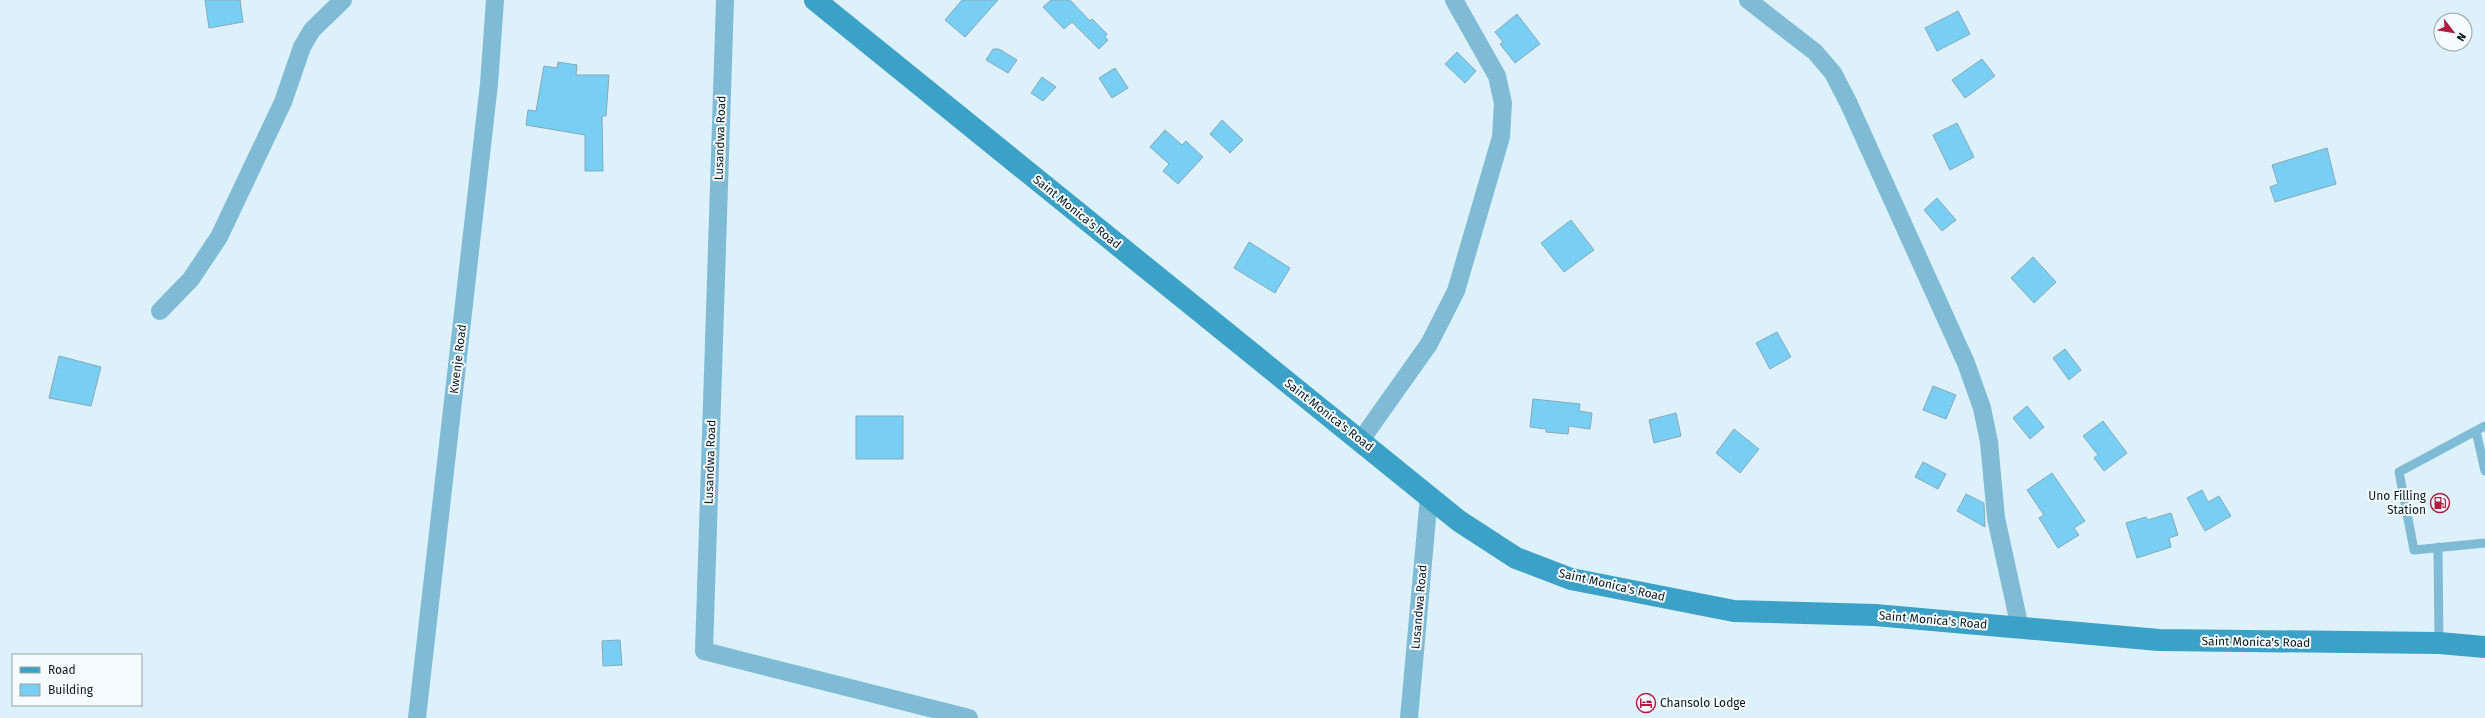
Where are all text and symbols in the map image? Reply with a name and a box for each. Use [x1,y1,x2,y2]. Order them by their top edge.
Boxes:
north arrow [2433,12,2473,52]
text: N [2454,30,2469,43]
street label: Lusandwa Road [712,95,728,181]
street label: Saint Monica's Road [1030,172,1124,252]
street label: Kwenje Road [447,323,469,395]
street label: Saint Monica's Road [1282,376,1376,454]
street label: Lusandwa Road [702,419,718,505]
place label: Uno Filling Station [2368,489,2427,517]
fuel station icon: Uno Filling Station [2429,492,2451,514]
street label: Lusandwa Road [1408,564,1430,650]
street label: Saint Monica's Road [1557,566,1667,604]
street label: Saint Monica's Road [1878,608,1988,632]
street label: Saint Monica's Road [2202,634,2310,650]
legend [12,654,142,706]
text: Road [48,663,76,677]
text: Building [48,683,94,697]
hotel icon: Chansolo Lodge [1635,692,1657,714]
place label: Chansolo Lodge [1660,696,1746,710]

